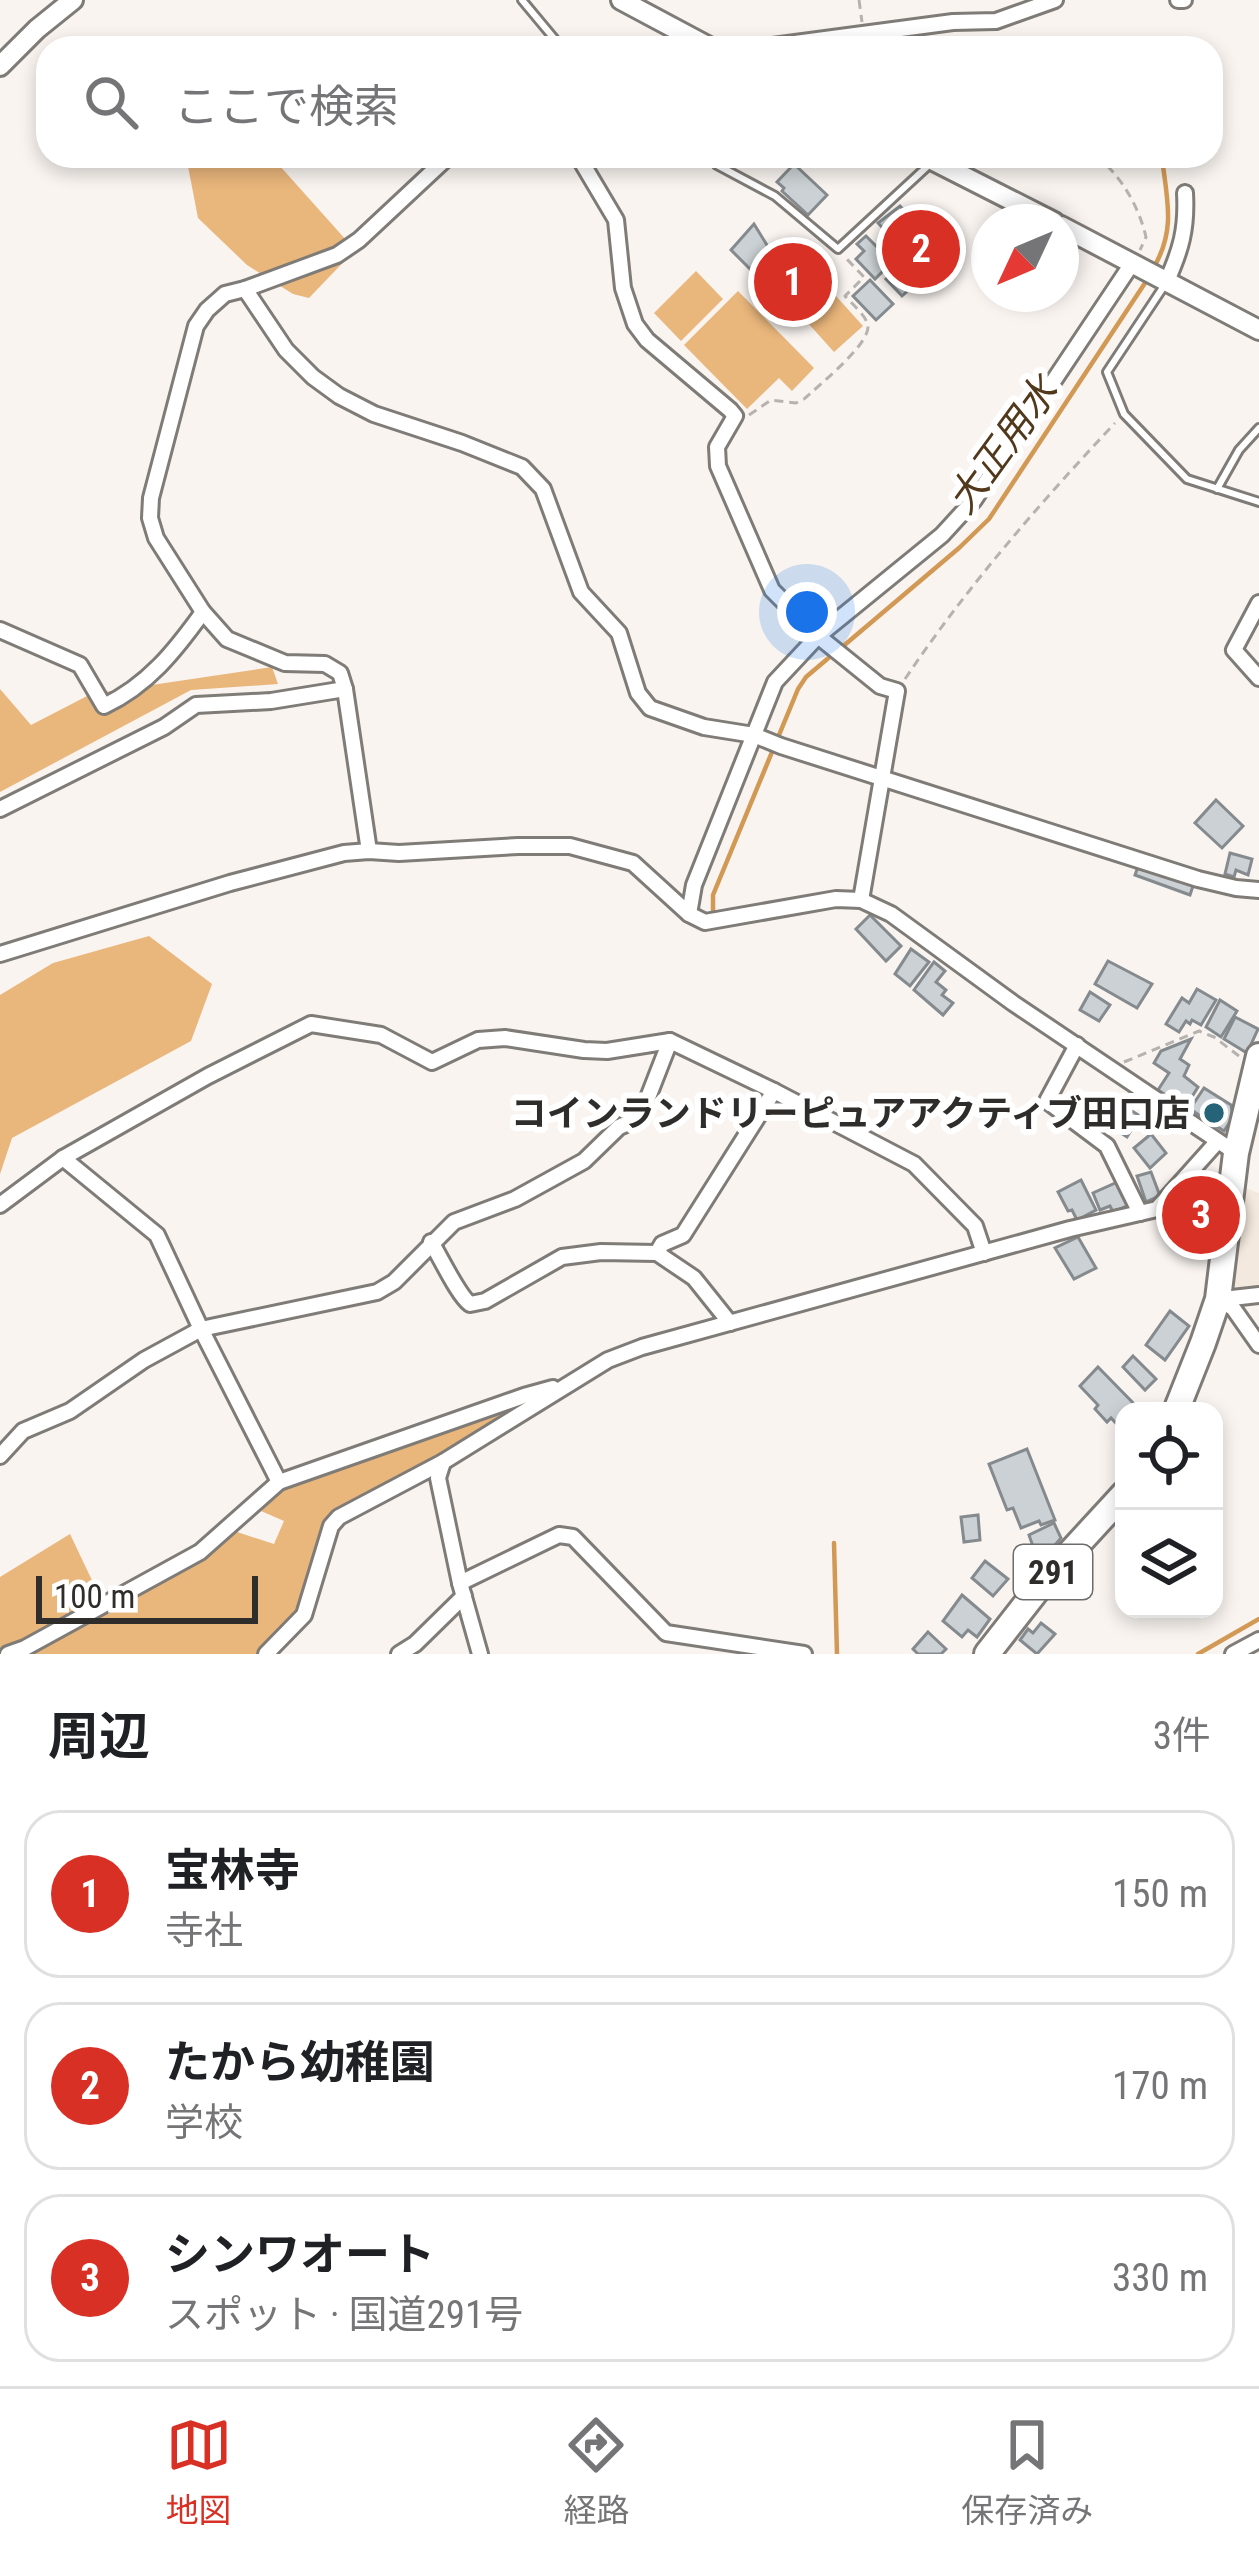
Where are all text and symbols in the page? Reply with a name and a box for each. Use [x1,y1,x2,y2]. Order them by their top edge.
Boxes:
search box [36,36,1223,168]
icon: search [78,69,144,135]
text: ここで検索 [174,80,399,133]
pin: 2 [882,204,960,294]
north arrow [971,204,1079,312]
pin: 1 [754,237,832,327]
water label: 大正用水 [938,366,1070,522]
your location [777,582,837,642]
place label: コインランドリーピュアアクティブ田口店 [511,1093,1190,1135]
marker: コインランドリーピュアアクティブ田口店 [1201,1100,1227,1126]
pin: 3 [1162,1170,1240,1260]
map controls [1115,1402,1223,1618]
button: locate [1115,1402,1223,1510]
button: layers [1115,1510,1223,1618]
road number: 291 [1014,1545,1092,1599]
scale bar [36,1570,258,1623]
text: 100 m [54,1577,135,1616]
text: 周辺 [48,1707,150,1766]
text: 3件 [1153,1713,1211,1759]
text: 宝林寺 [165,1844,300,1897]
text: 1 [80,1871,100,1917]
text: 150 m [1112,1871,1208,1917]
text: 寺社 [165,1908,243,1954]
text: たから幼稚園 [165,2036,435,2089]
text: 2 [80,2063,100,2109]
text: 170 m [1112,2063,1208,2109]
text: 学校 [165,2100,243,2146]
text: シンワオート [165,2228,435,2281]
text: 3 [80,2255,100,2301]
text: 330 m [1112,2255,1208,2301]
text: スポット · 国道291号 [165,2292,523,2338]
tab: 地図 [166,2412,232,2532]
tab: 経路 [563,2412,629,2532]
tab: 保存済み [961,2412,1093,2532]

